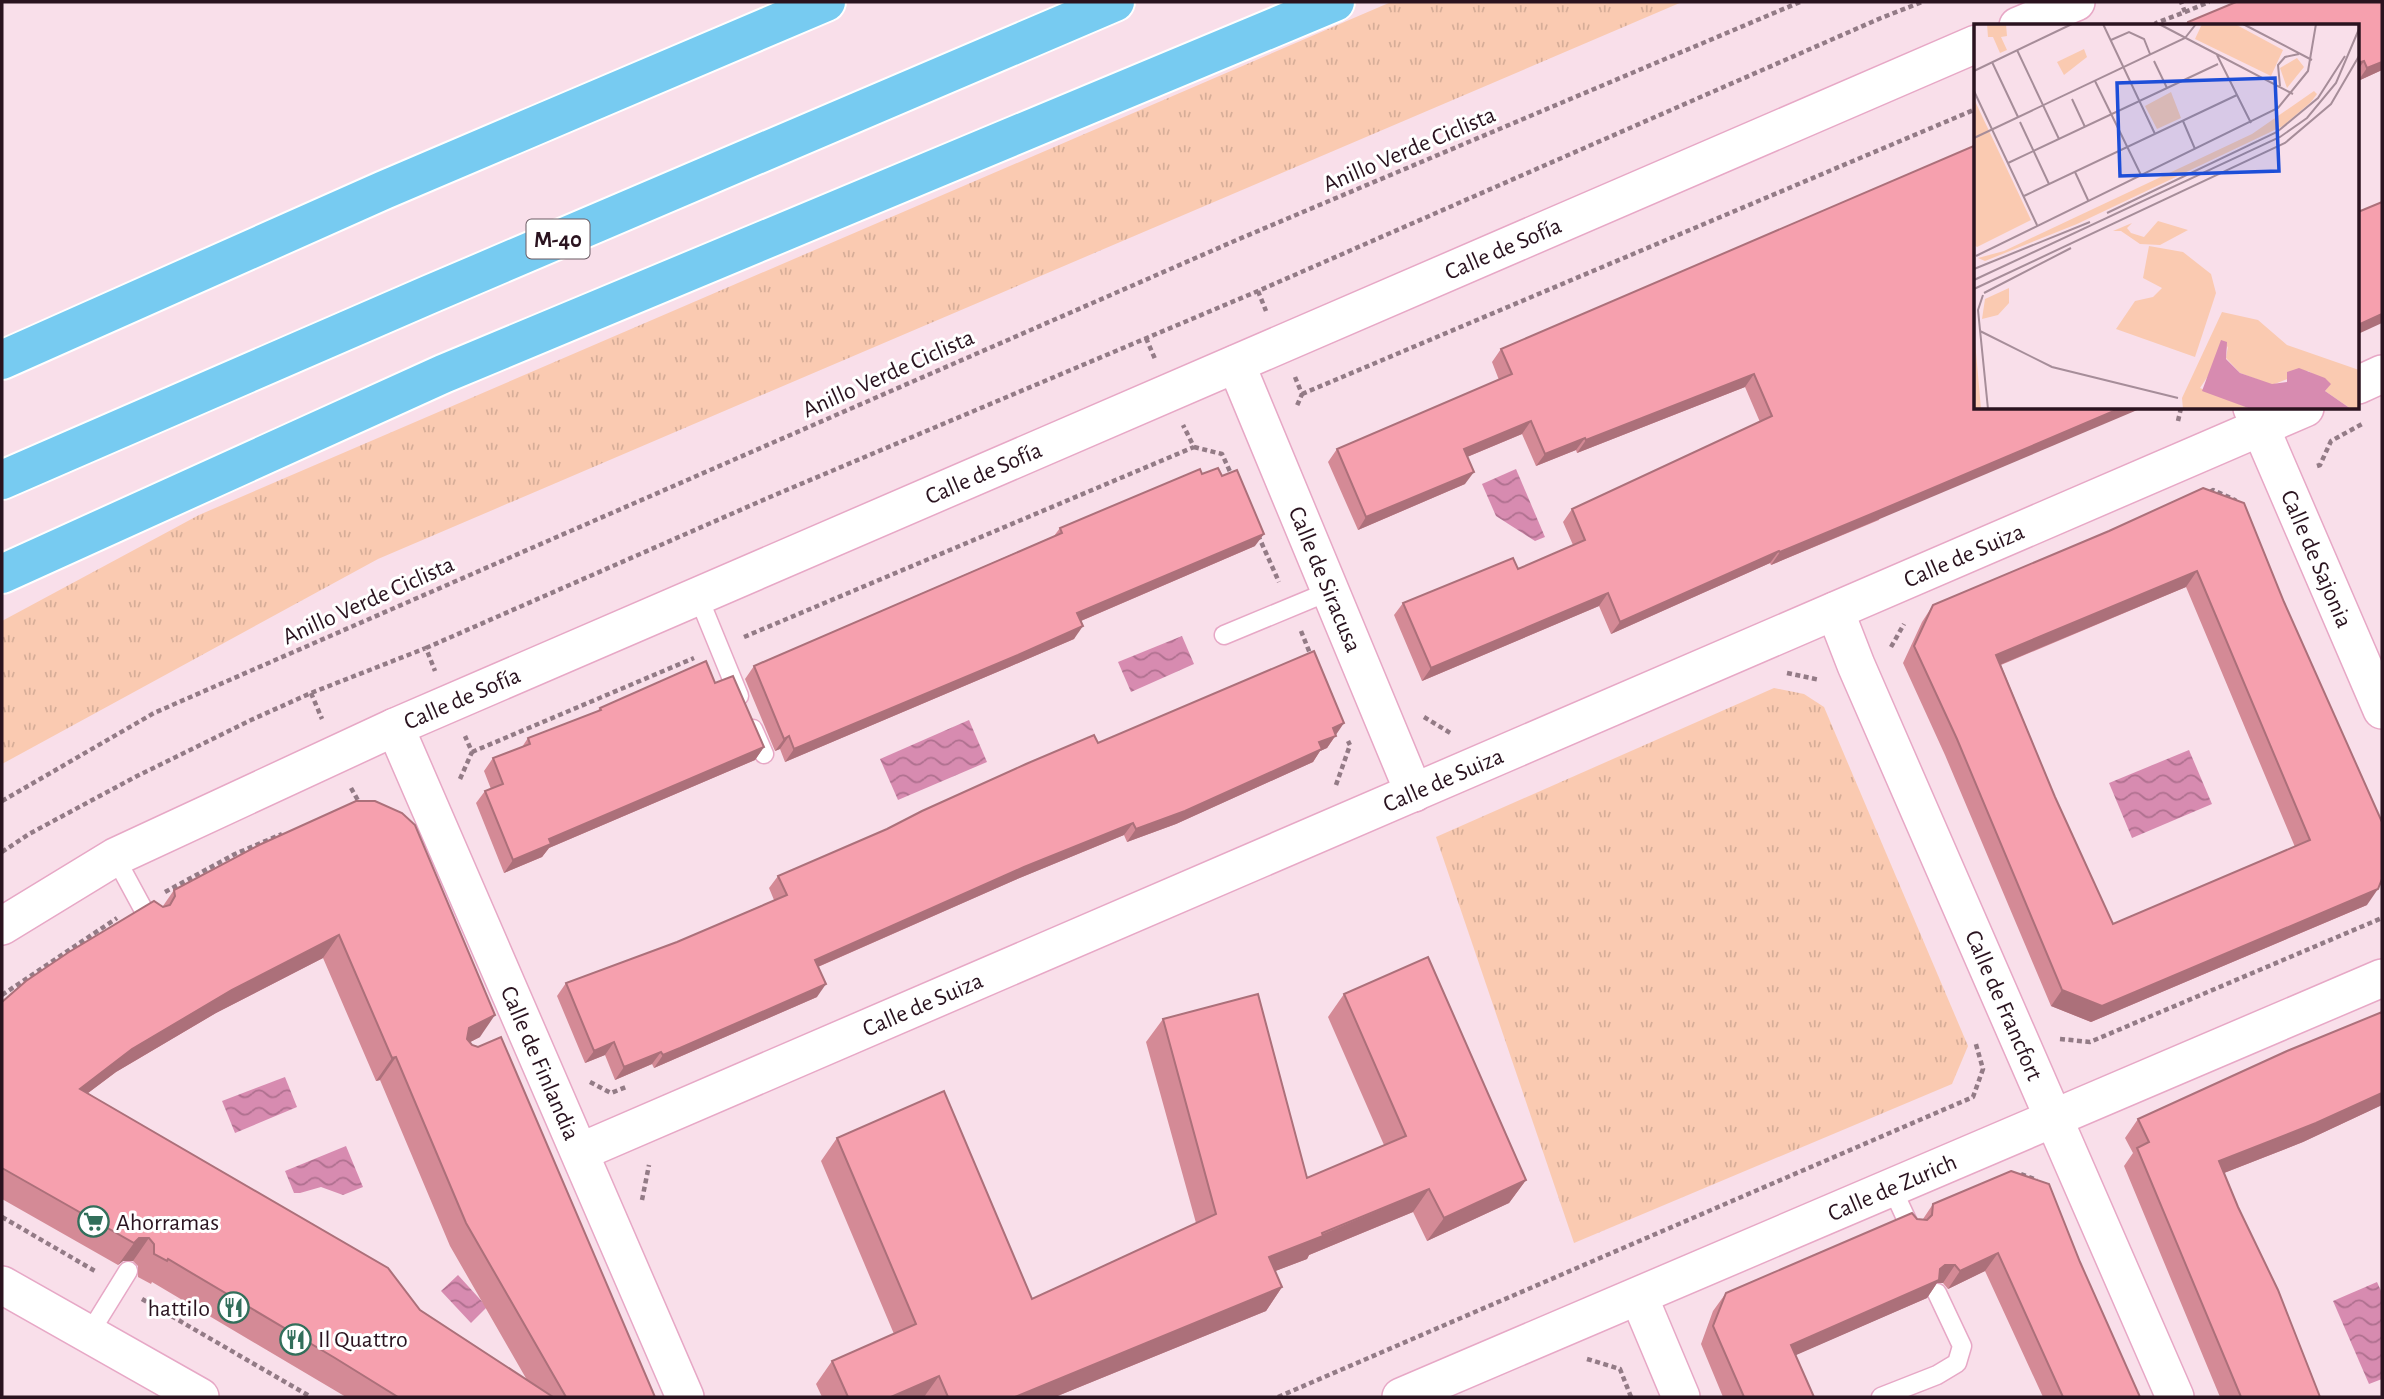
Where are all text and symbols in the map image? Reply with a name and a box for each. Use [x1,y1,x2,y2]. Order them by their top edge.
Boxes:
inset map [1974,24,2360,410]
street label: Anillo Verde Ciclista [1320,103,1499,197]
street label: Calle de Sofía [1441,214,1565,285]
road number: M-40 [526,220,590,258]
street label: Anillo Verde Ciclista [799,325,978,423]
street label: Calle de Sofía [922,438,1046,509]
street label: Calle de Sajonia [2276,487,2356,631]
street label: Calle de Siracusa [1284,503,1365,656]
street label: Calle de Suiza [1900,520,2028,593]
street label: Anillo Verde Ciclista [279,552,458,650]
street label: Calle de Sofía [400,663,524,735]
street label: Calle de Suiza [1380,744,1507,817]
street label: Calle de Francfort [1960,927,2047,1085]
street label: Calle de Suiza [859,969,987,1042]
street label: Calle de Finlandia [496,983,583,1144]
street label: Calle de Zurich [1824,1150,1960,1226]
supermarket icon: Ahorramas [76,1205,110,1239]
place label: Ahorramas [116,1211,219,1235]
restaurant icon: hattilo [216,1291,250,1325]
place label: hattilo [148,1297,210,1321]
restaurant icon: Il Quattro [278,1322,312,1356]
place label: Il Quattro [318,1328,408,1352]

